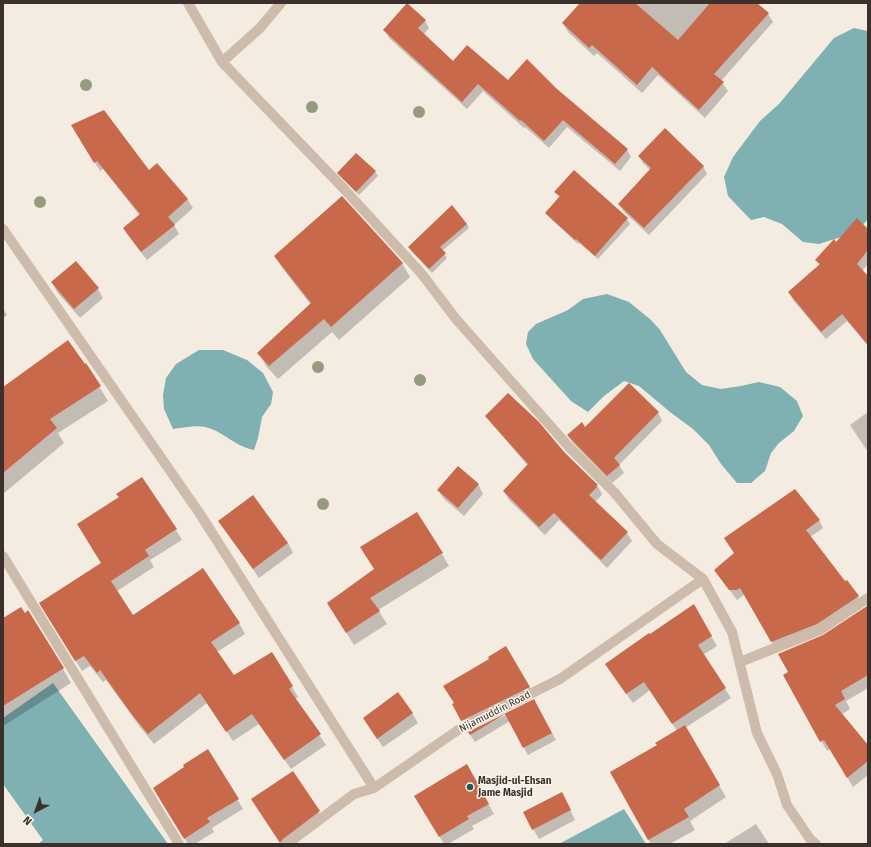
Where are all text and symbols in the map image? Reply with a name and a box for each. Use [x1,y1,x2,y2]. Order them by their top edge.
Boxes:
street label: Nijamuddin Road [457,689,533,735]
place label: Masjid-ul-Ehsan Jame Masjid [478,775,551,798]
marker: Masjid-ul-Ehsan Jame Masjid [465,782,475,792]
north arrow [16,791,56,831]
text: N [21,813,35,828]

